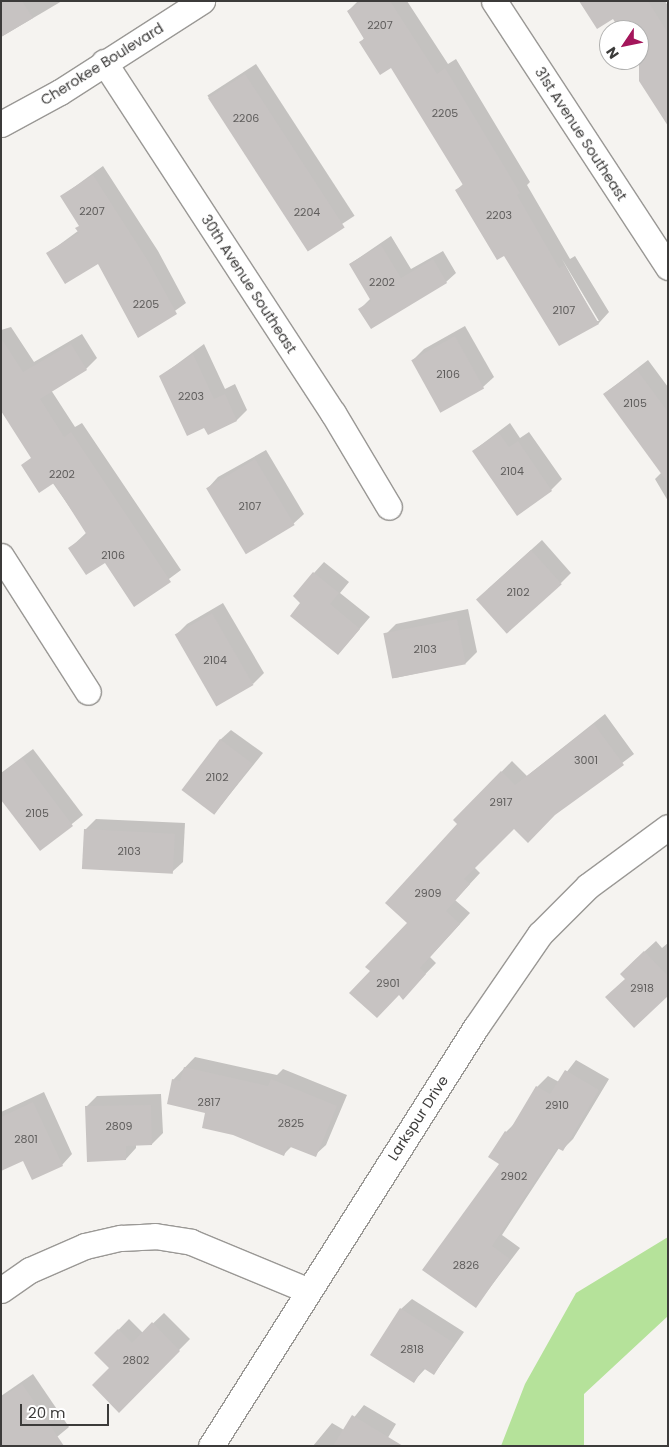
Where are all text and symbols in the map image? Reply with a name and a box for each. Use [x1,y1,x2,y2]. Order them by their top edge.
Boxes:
house number: 2207 [367,18,393,32]
street label: Cherokee Boulevard [38,19,166,109]
north arrow [599,20,649,70]
text: N [601,43,624,63]
street label: 31st Avenue Southeast [531,64,631,204]
house number: 2205 [432,106,458,120]
house number: 2206 [233,111,259,125]
house number: 2207 [79,204,105,218]
house number: 2204 [294,205,320,219]
house number: 2203 [486,208,512,222]
street label: 30th Avenue Southeast [198,212,300,356]
house number: 2202 [369,275,395,289]
house number: 2205 [133,297,159,311]
house number: 2107 [553,303,575,317]
house number: 2106 [436,367,460,381]
house number: 2203 [178,389,204,403]
house number: 2105 [623,396,647,410]
house number: 2104 [500,464,524,478]
house number: 2202 [49,467,75,481]
house number: 2107 [239,499,261,513]
house number: 2106 [101,548,125,562]
house number: 2102 [506,585,530,599]
house number: 2103 [413,642,437,656]
house number: 2104 [203,653,227,667]
house number: 3001 [574,753,598,767]
house number: 2102 [205,770,229,784]
house number: 2917 [490,795,512,809]
house number: 2105 [25,806,49,820]
house number: 2103 [117,844,141,858]
house number: 2909 [414,886,442,900]
house number: 2901 [376,976,400,990]
house number: 2918 [630,981,654,995]
street label: Larkspur Drive [384,1072,452,1164]
house number: 2817 [198,1095,220,1109]
house number: 2910 [545,1098,569,1112]
house number: 2825 [278,1116,304,1130]
house number: 2809 [105,1119,133,1133]
house number: 2801 [14,1132,38,1146]
house number: 2902 [501,1169,527,1183]
house number: 2826 [453,1258,479,1272]
house number: 2818 [400,1342,424,1356]
house number: 2802 [123,1353,149,1367]
scale bar [22,1394,111,1426]
text: 20 m [28,1402,66,1423]

